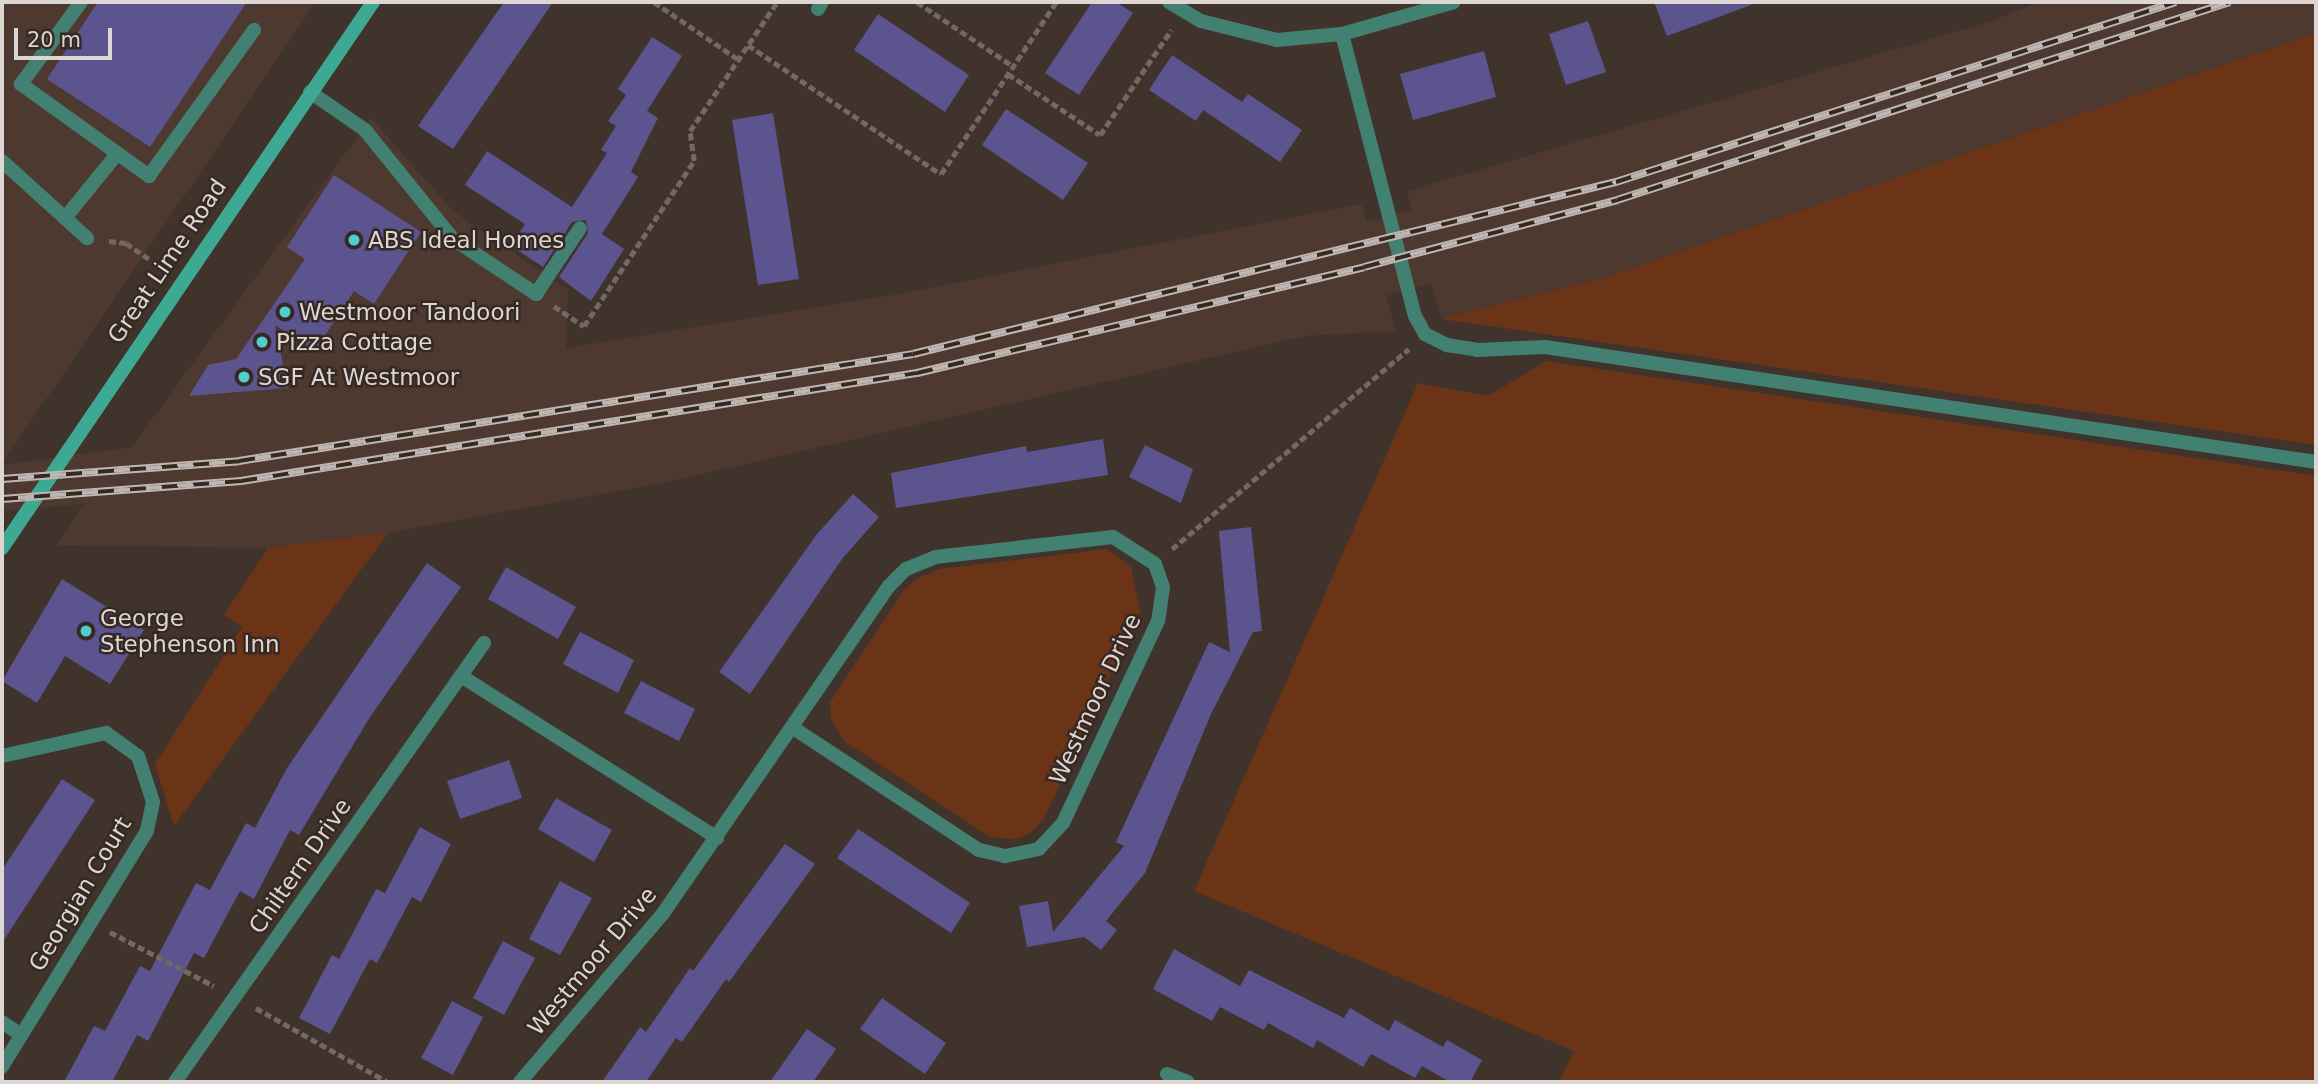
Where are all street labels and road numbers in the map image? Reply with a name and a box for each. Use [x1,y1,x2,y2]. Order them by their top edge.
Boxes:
street label: Great Lime Road [102,174,232,348]
street label: Westmoor Drive [1043,609,1147,789]
street label: Chiltern Drive [243,793,357,939]
street label: Georgian Court [23,812,137,976]
street label: Westmoor Drive [522,881,662,1041]

